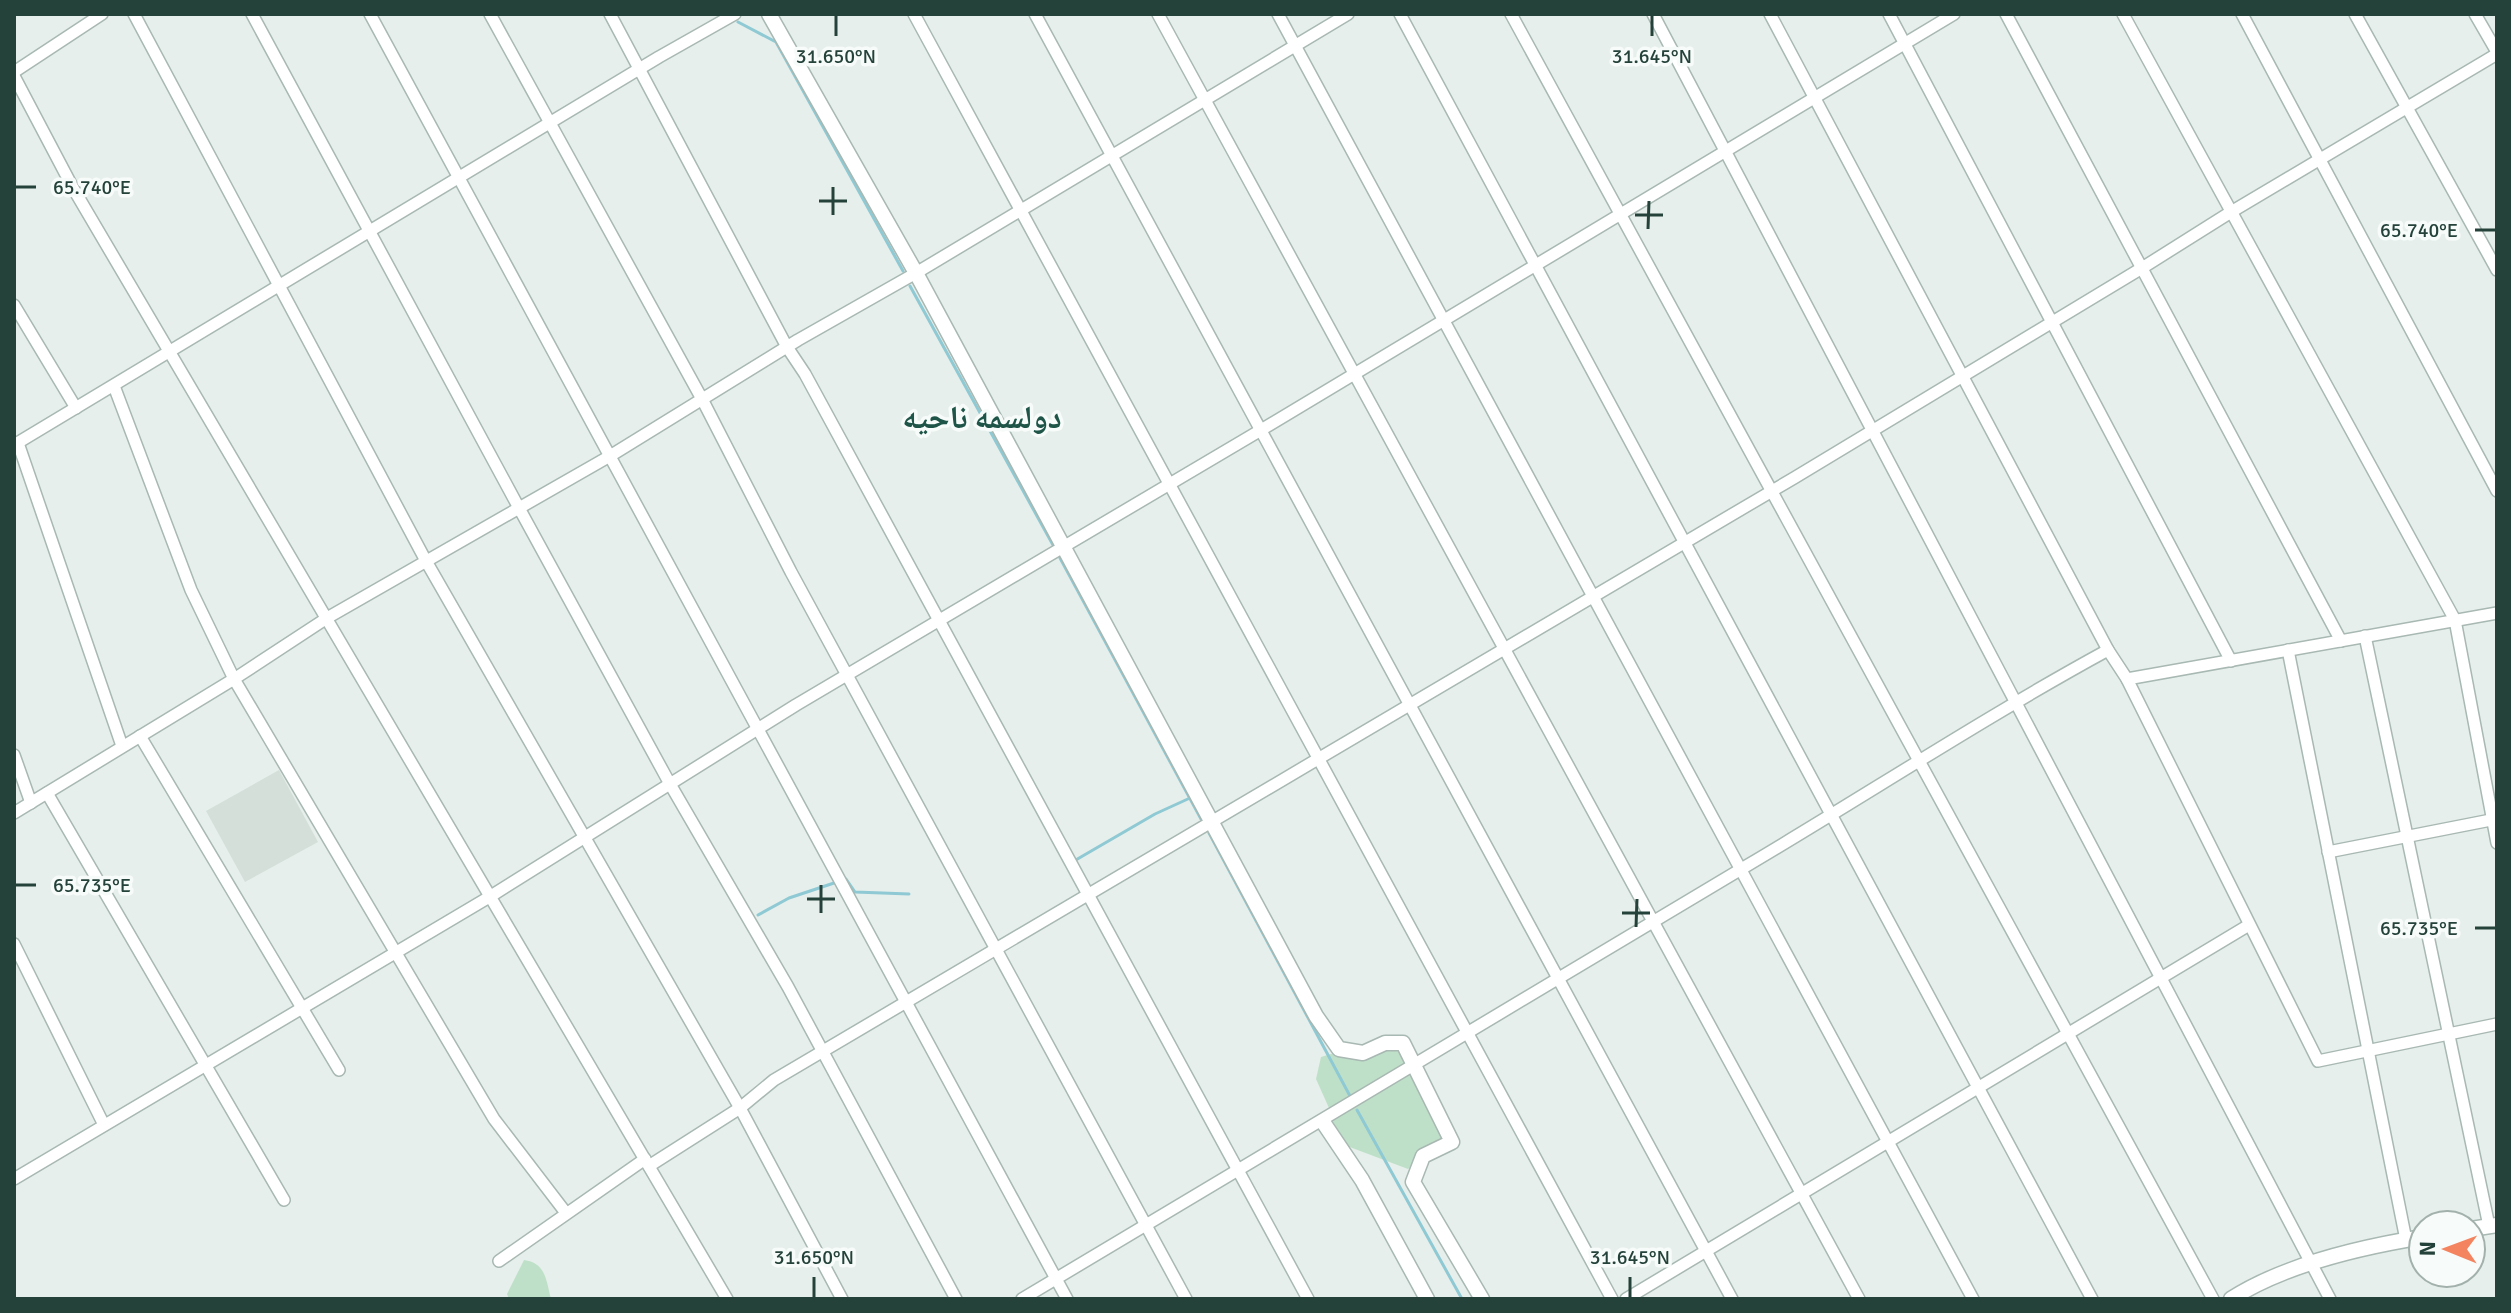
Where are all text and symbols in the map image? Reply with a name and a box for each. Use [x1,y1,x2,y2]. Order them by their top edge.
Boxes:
text: 31.650°N [796,44,876,69]
text: 31.645°N [1612,44,1692,69]
text: 65.740°E [53,175,131,200]
text: 65.740°E [2380,218,2458,243]
district label: دولسمه ناحیه [902,398,1062,437]
text: 65.735°E [53,873,131,898]
text: 65.735°E [2380,916,2458,941]
north arrow [2407,1209,2487,1289]
text: N [2414,1241,2441,1257]
text: 31.650°N [774,1245,854,1270]
text: 31.645°N [1590,1245,1670,1270]

